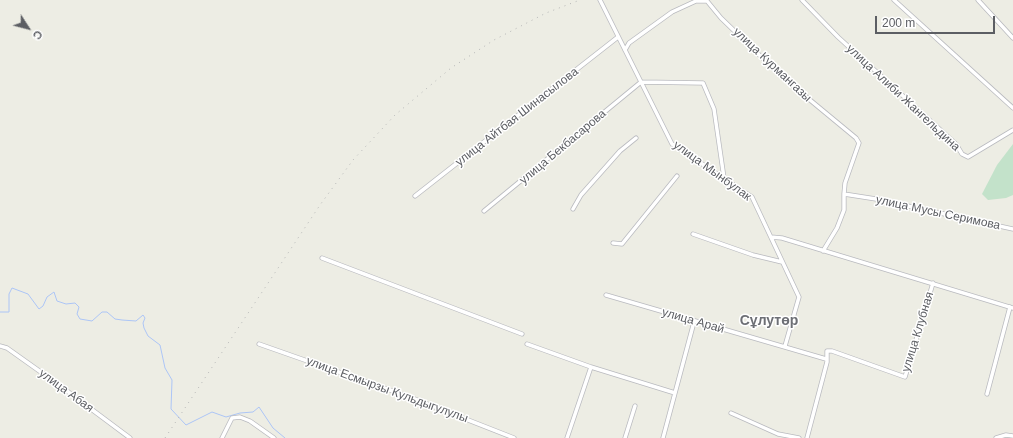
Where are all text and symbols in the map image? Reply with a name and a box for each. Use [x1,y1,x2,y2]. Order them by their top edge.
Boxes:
north arrow [8,8,48,48]
scale bar [877,8,997,34]
text: 200 m [882,16,915,30]
street label: улица Курмангазы [730,25,814,105]
text: С [31,28,45,42]
street label: улица Алиби Жангельдина [843,42,963,154]
street label: улица Айтбая Шинасылова [453,65,581,169]
street label: улица Бекбасарова [517,107,609,187]
street label: улица Мынбулак [670,138,754,204]
street label: улица Мусы Серимова [874,193,1002,233]
street label: улица Клубная [899,290,937,374]
street label: улица Арай [660,305,726,337]
district label: Сұлутөр [740,313,798,329]
street label: улица Есмырзы Кульдыгулулы [304,354,470,426]
street label: улица Абая [36,366,96,416]

